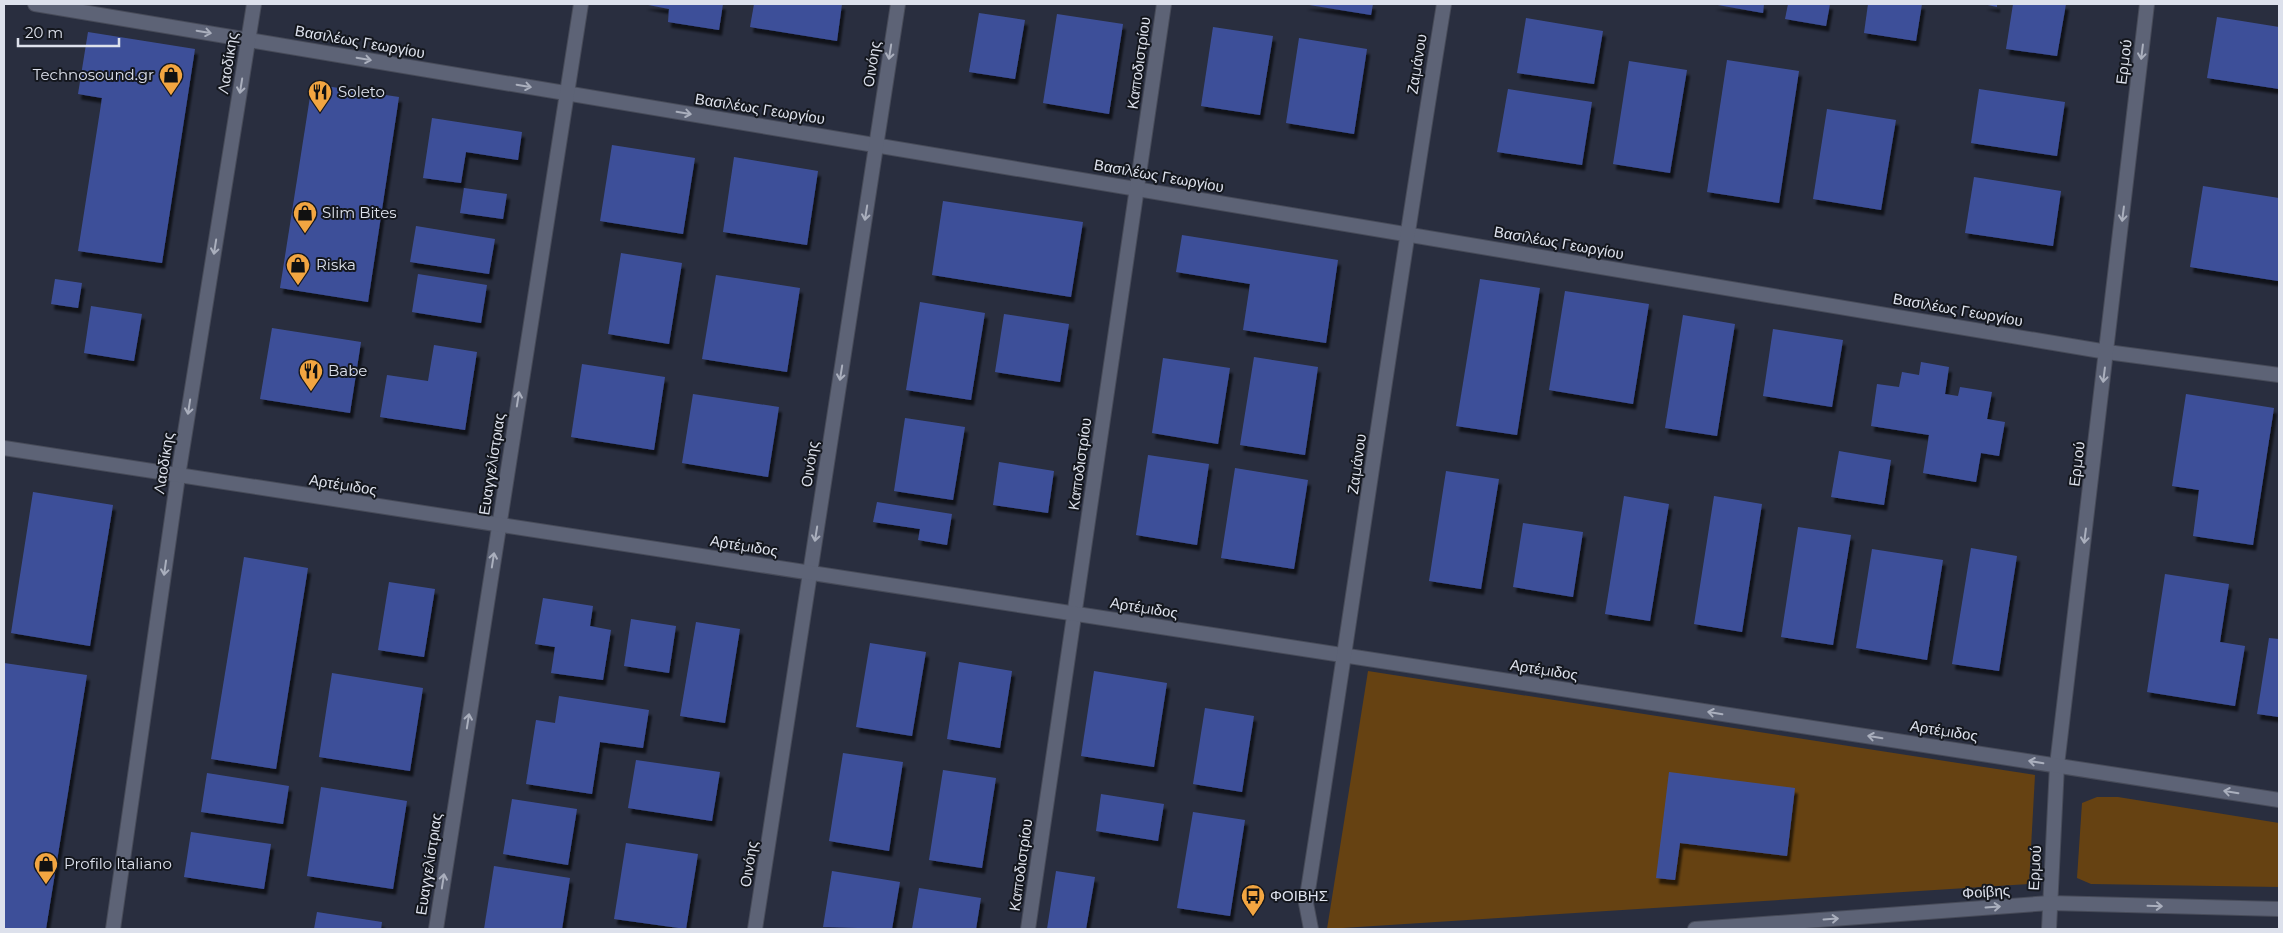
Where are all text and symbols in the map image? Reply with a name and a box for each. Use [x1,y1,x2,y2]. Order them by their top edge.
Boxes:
scale bar [18,15,119,47]
street label: Καποδιστρίου [1123,16,1154,110]
street label: Βασιλέως Γεωργίου [294,21,427,62]
text: 20 m [25,23,63,42]
one-way arrow [195,27,211,37]
street label: Λαοδίκης [213,31,242,95]
street label: Ζαμάνου [1402,32,1431,95]
street label: Ερμού [2111,38,2136,86]
street label: Οινόης [858,40,885,88]
one-way arrow [885,44,895,60]
one-way arrow [2137,44,2147,60]
one-way arrow [355,54,371,64]
shop icon: Technosound.gr [158,62,184,96]
place label: Technosound.gr [33,65,154,84]
one-way arrow [235,78,245,94]
restaurant icon: Soleto [307,79,333,113]
place label: Soleto [338,82,385,101]
one-way arrow [516,82,532,92]
street label: Βασιλέως Γεωργίου [694,89,827,128]
one-way arrow [676,108,692,118]
street label: Βασιλέως Γεωργίου [1093,155,1226,196]
shop icon: Slim Bites [292,200,318,234]
place label: Slim Bites [322,203,397,222]
one-way arrow [860,204,870,220]
one-way arrow [2118,205,2128,221]
street label: Βασιλέως Γεωργίου [1493,222,1626,263]
one-way arrow [210,239,220,255]
shop icon: Riska [285,252,311,286]
place label: Riska [316,255,356,274]
street label: Βασιλέως Γεωργίου [1892,289,2025,330]
restaurant icon: Babe [298,358,324,392]
place label: Babe [328,361,367,380]
one-way arrow [836,365,846,381]
one-way arrow [2099,367,2109,383]
one-way arrow [514,392,524,408]
one-way arrow [184,399,194,415]
street label: Ευαγγελίστριας [474,412,509,516]
street label: Καποδιστρίου [1064,417,1095,511]
street label: Λαοδίκης [149,431,178,495]
street label: Ζαμάνου [1343,433,1370,495]
street label: Οινόης [796,440,823,488]
street label: Ερμού [2064,440,2089,488]
street label: Αρτέμιδος [308,470,378,499]
one-way arrow [811,525,821,541]
one-way arrow [2079,528,2089,544]
street label: Αρτέμιδος [709,531,779,560]
one-way arrow [488,552,498,568]
one-way arrow [160,560,170,576]
street label: Αρτέμιδος [1109,593,1179,622]
street label: Αρτέμιδος [1509,655,1579,684]
one-way arrow [1707,707,1723,717]
one-way arrow [463,713,473,729]
street label: Αρτέμιδος [1909,716,1979,745]
one-way arrow [1868,732,1884,742]
one-way arrow [2028,757,2044,767]
one-way arrow [2223,787,2239,797]
street label: Ευαγγελίστριας [411,812,446,916]
street label: Καποδιστρίου [1005,818,1036,912]
street label: Οινόης [735,840,762,888]
street label: Ερμού [2024,845,2045,891]
shop icon: Profilo Italiano [33,851,59,885]
place label: Profilo Italiano [64,854,172,873]
one-way arrow [438,873,448,889]
street label: Φοίβης [1961,880,2010,903]
bus stop icon: ΦΟΙΒΗΣ [1240,883,1266,917]
place label: ΦΟΙΒΗΣ [1270,886,1328,905]
one-way arrow [2147,901,2163,911]
one-way arrow [1985,903,2001,912]
one-way arrow [1823,915,1839,924]

